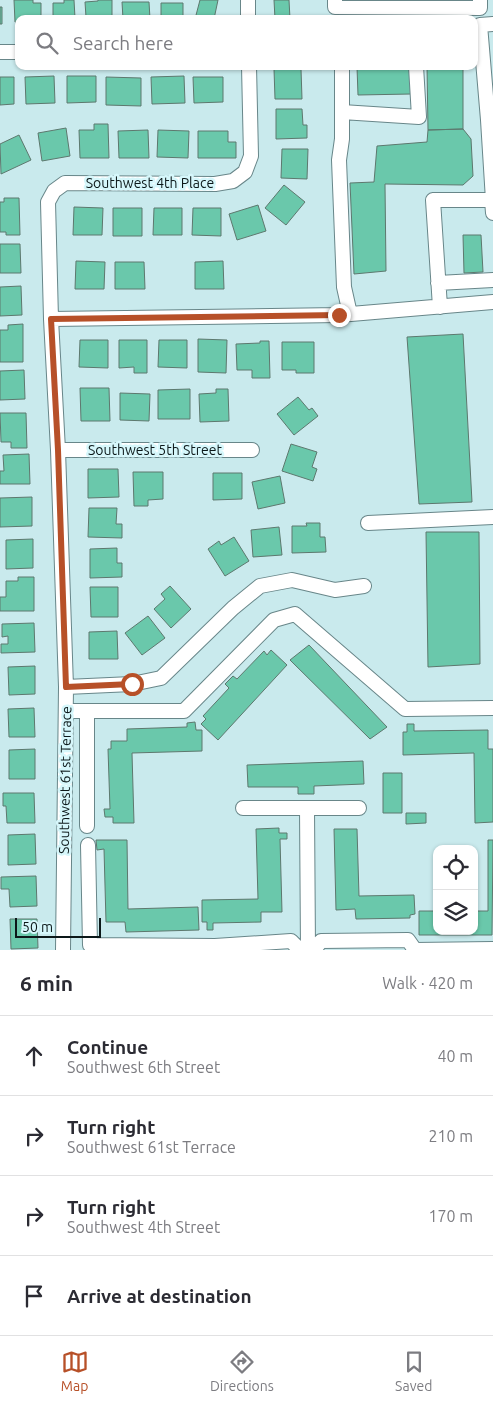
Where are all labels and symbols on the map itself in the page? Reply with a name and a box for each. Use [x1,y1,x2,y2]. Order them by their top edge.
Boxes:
street label: Southwest 4th Place [86,175,214,191]
route end [328,304,351,327]
street label: Southwest 5th Street [88,442,223,458]
route start [121,673,144,696]
street label: Southwest 61st Terrace [56,706,74,854]
scale bar [15,915,101,938]

